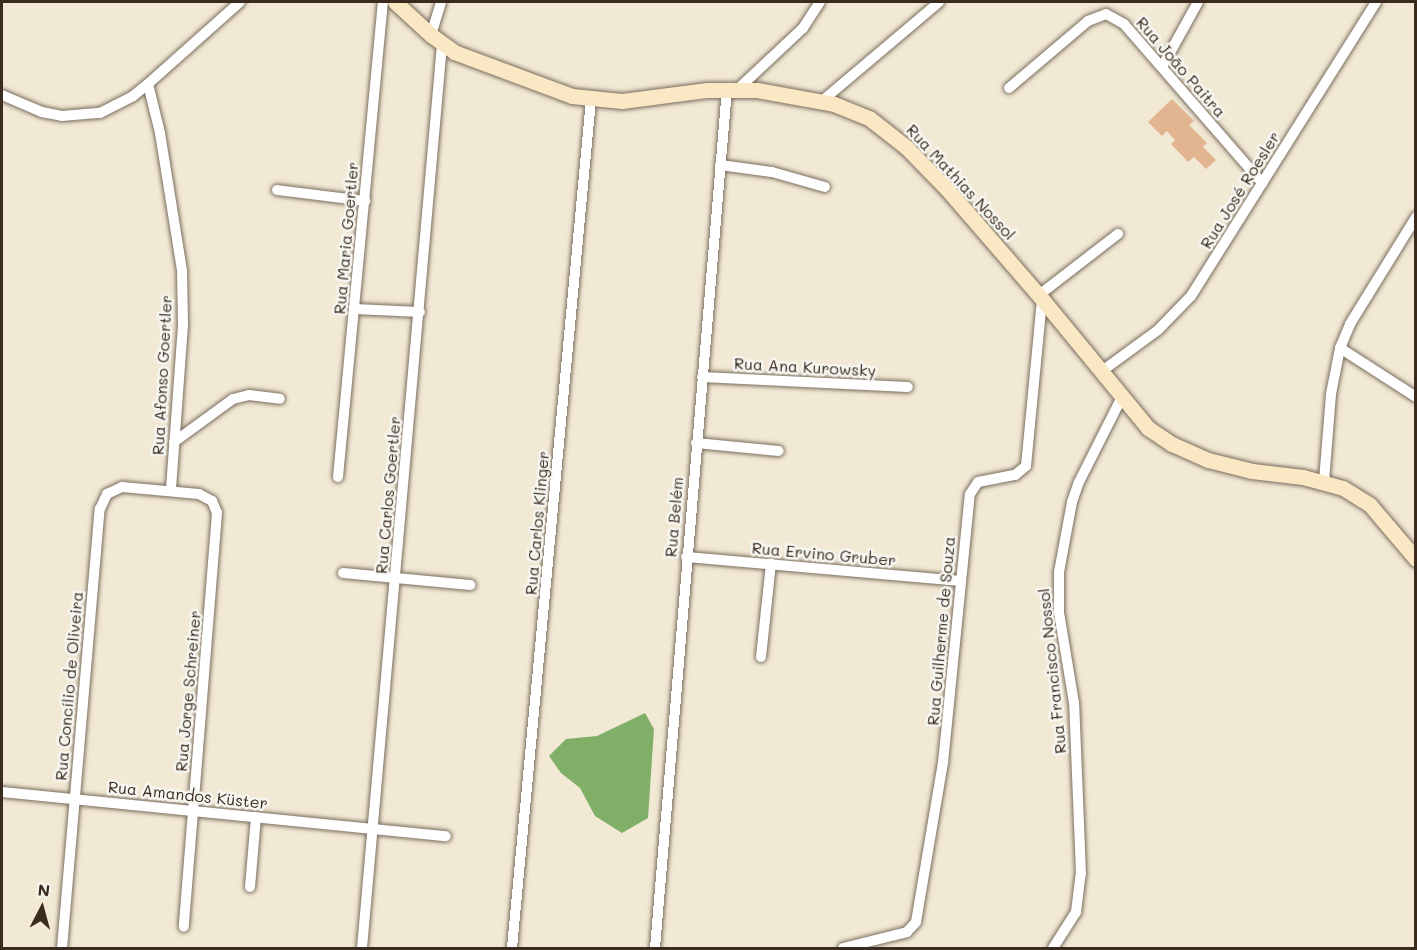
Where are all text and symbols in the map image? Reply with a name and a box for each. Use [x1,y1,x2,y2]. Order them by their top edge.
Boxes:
street label: Rua João Paitra [1132,13,1230,121]
street label: Rua Mathias Nossol [902,120,1020,244]
street label: Rua José Roesler [1196,128,1284,252]
street label: Rua Maria Goertler [330,161,362,315]
street label: Rua Afonso Goertler [148,294,176,456]
street label: Rua Ana Kurowsky [734,354,876,380]
street label: Rua Carlos Goertler [372,415,404,575]
street label: Rua Carlos Klinger [521,450,553,596]
street label: Rua Belém [661,476,687,558]
street label: Rua Guilherme de Souza [923,536,959,726]
street label: Rua Ervino Gruber [751,538,897,570]
street label: Rua Francisco Nossol [1034,587,1070,755]
street label: Rua Concílio de Oliveira [51,591,87,781]
street label: Rua Jorge Schreiner [171,610,205,772]
street label: Rua Amandos Küster [107,777,269,813]
north arrow [12,878,72,938]
text: N [37,879,51,901]

